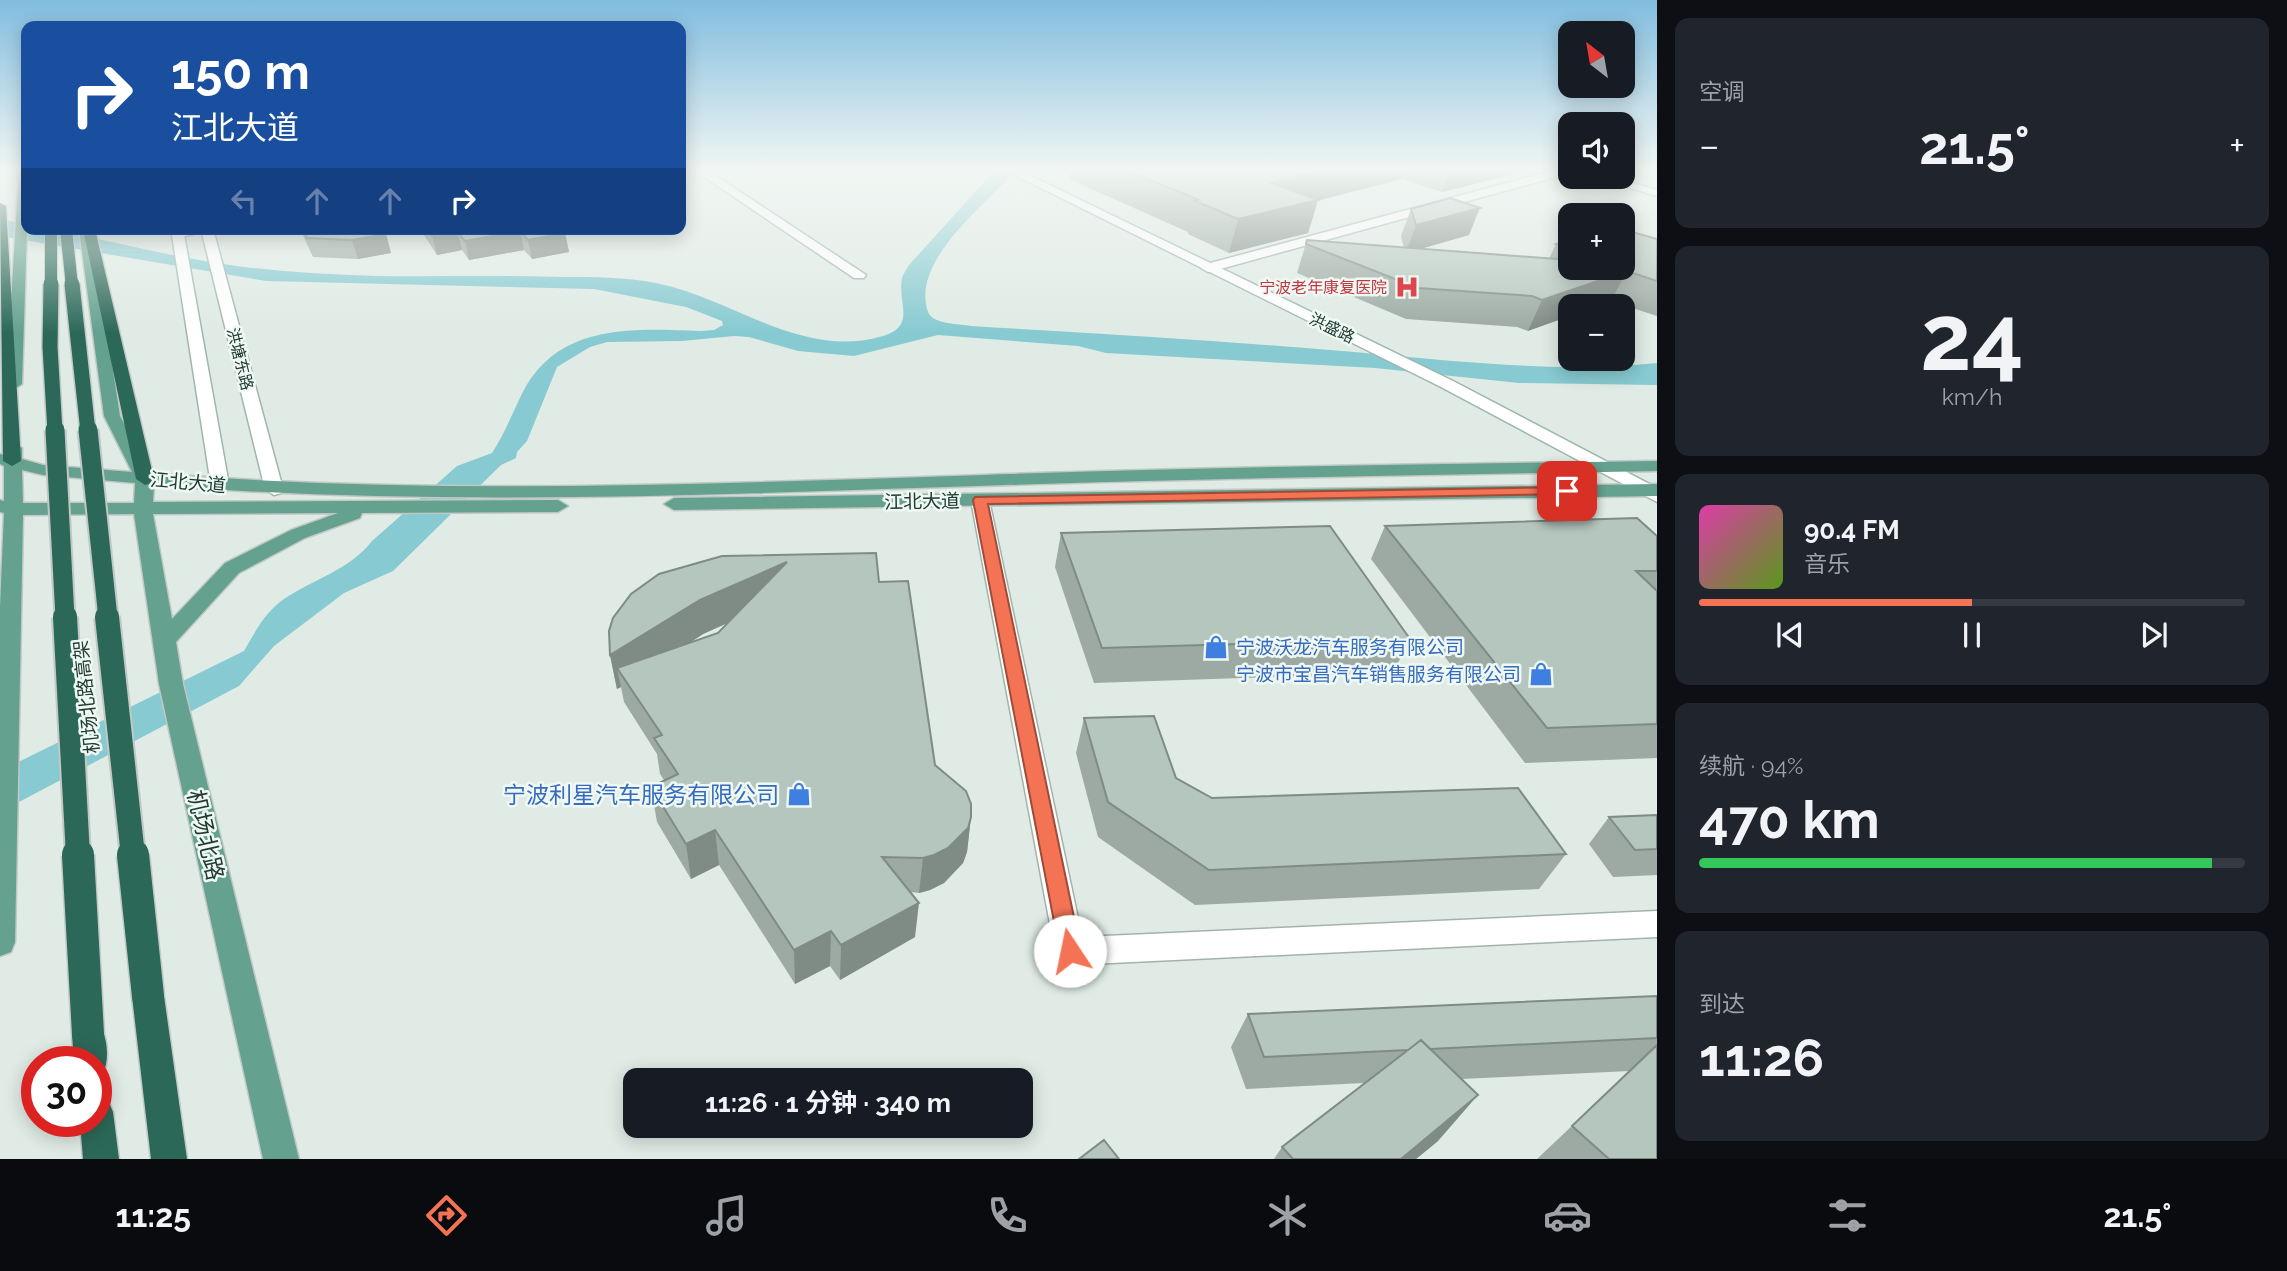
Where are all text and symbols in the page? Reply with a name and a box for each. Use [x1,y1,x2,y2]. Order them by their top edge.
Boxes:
north arrow [1558,21,1634,98]
map controls [1558,21,1635,371]
text: 150 m [171,43,310,100]
icon: right [56,49,147,140]
text: 空调 [1699,78,1745,105]
text: 江北大道 [171,109,299,146]
button: sound [1558,112,1635,189]
text: 21.5° [1919,115,2030,176]
text: − [1699,123,1719,168]
text: + [2229,123,2245,168]
icon: left [225,182,263,220]
icon: ahead [298,182,336,220]
icon: ahead [371,182,409,220]
icon: right [444,182,482,220]
button: + [1558,203,1635,280]
hospital icon: 宁波老年康复医院 [1393,273,1421,301]
place label: 宁波老年康复医院 [1259,278,1387,297]
text: 24 [1920,284,2024,391]
button: − [1558,294,1635,371]
street label: 洪盛路 [1306,309,1358,347]
street label: 洪塘东路 [223,326,257,392]
text: km/h [1942,383,2002,410]
pin [1537,461,1597,521]
street label: 江北大道 [149,468,227,496]
icon: arrive [1548,472,1586,510]
street label: 江北大道 [884,489,960,513]
text: 90.4 FM [1804,515,1900,545]
text: 音乐 [1804,550,1850,577]
icon: previous [1771,616,1809,654]
icon: pause [1953,616,1991,654]
icon: next [2135,616,2173,654]
shop icon: 宁波沃龙汽车服务有限公司 [1202,633,1230,661]
place label: 宁波沃龙汽车服务有限公司 [1236,636,1464,658]
street label: 机场北路高架 [69,639,103,755]
shop icon: 宁波市宝昌汽车销售服务有限公司 [1527,660,1555,688]
place label: 宁波市宝昌汽车销售服务有限公司 [1236,663,1521,685]
text: 续航 · 94% [1699,752,1804,779]
shop icon: 宁波利星汽车服务有限公司 [785,780,813,808]
place label: 宁波利星汽车服务有限公司 [503,781,779,808]
street label: 机场北路 [182,787,230,883]
text: 470 km [1699,789,1880,850]
position arrow [1033,914,1107,988]
text: 到达 [1699,990,1745,1017]
text: 11:26 [1699,1027,1824,1088]
speed limit sign: 30 [21,1046,112,1137]
text: 11:26 · 1 分钟 · 340 m [705,1088,951,1118]
icon: directions [422,1191,471,1240]
icon: music [702,1191,751,1240]
icon: phone [983,1191,1032,1240]
icon: climate [1263,1191,1312,1240]
icon: car [1543,1191,1592,1240]
icon: filters [1823,1191,1872,1240]
text: 11:25 [116,1197,191,1234]
text: 21.5° [2103,1197,2171,1234]

